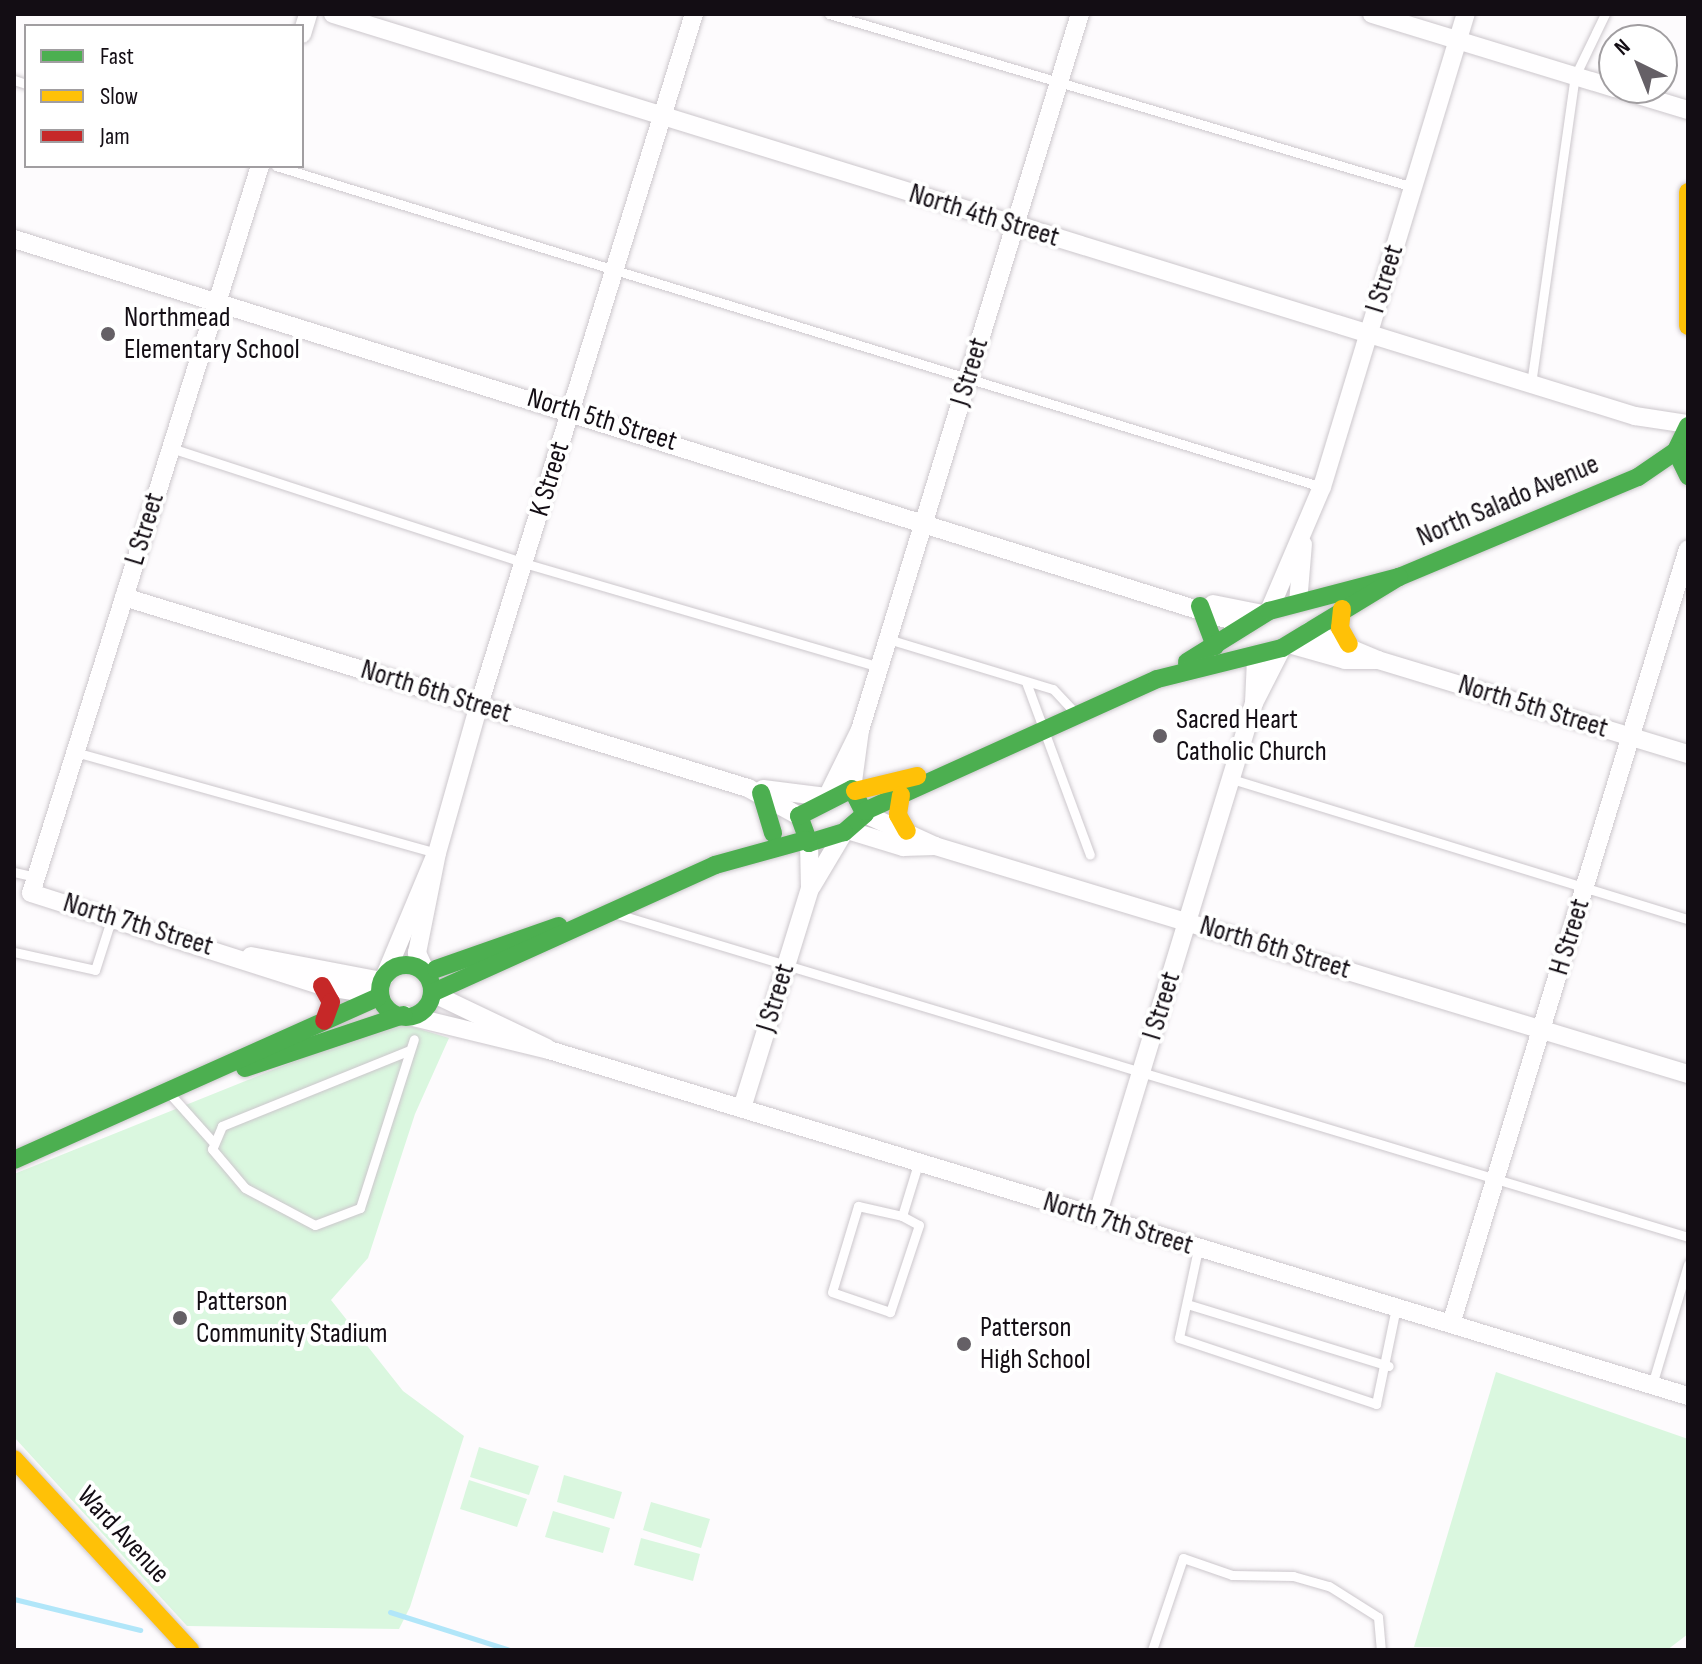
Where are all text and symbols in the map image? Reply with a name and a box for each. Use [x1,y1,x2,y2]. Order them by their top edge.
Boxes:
legend [24,24,304,168]
north arrow [1598,24,1678,104]
text: N [1609,34,1636,61]
text: Fast [100,42,134,71]
text: Slow [100,82,138,111]
text: Jam [100,122,130,151]
street label: North 4th Street [905,177,1063,255]
street label: I Street [1359,241,1411,317]
place label: Northmead Elementary School [124,301,300,367]
marker: Northmead Elementary School [99,325,117,343]
street label: J Street [944,334,996,410]
street label: North 5th Street [523,381,681,459]
street label: K Street [523,438,577,520]
street label: North Salado Avenue [1412,448,1604,554]
street label: L Street [118,489,172,569]
street label: North 6th Street [357,653,515,731]
street label: North 5th Street [1454,668,1612,746]
place label: Sacred Heart Catholic Church [1176,703,1327,769]
marker: Sacred Heart Catholic Church [1151,727,1169,745]
street label: North 7th Street [59,886,217,964]
street label: H Street [1543,895,1597,979]
street label: North 6th Street [1196,909,1354,987]
street label: J Street [750,960,802,1036]
street label: I Street [1136,968,1188,1044]
street label: North 7th Street [1039,1185,1197,1263]
place label: Patterson Community Stadium [196,1285,387,1351]
marker: Patterson Community Stadium [171,1309,189,1327]
place label: Patterson High School [980,1311,1091,1377]
marker: Patterson High School [955,1335,973,1353]
street label: Ward Avenue [70,1480,176,1590]

